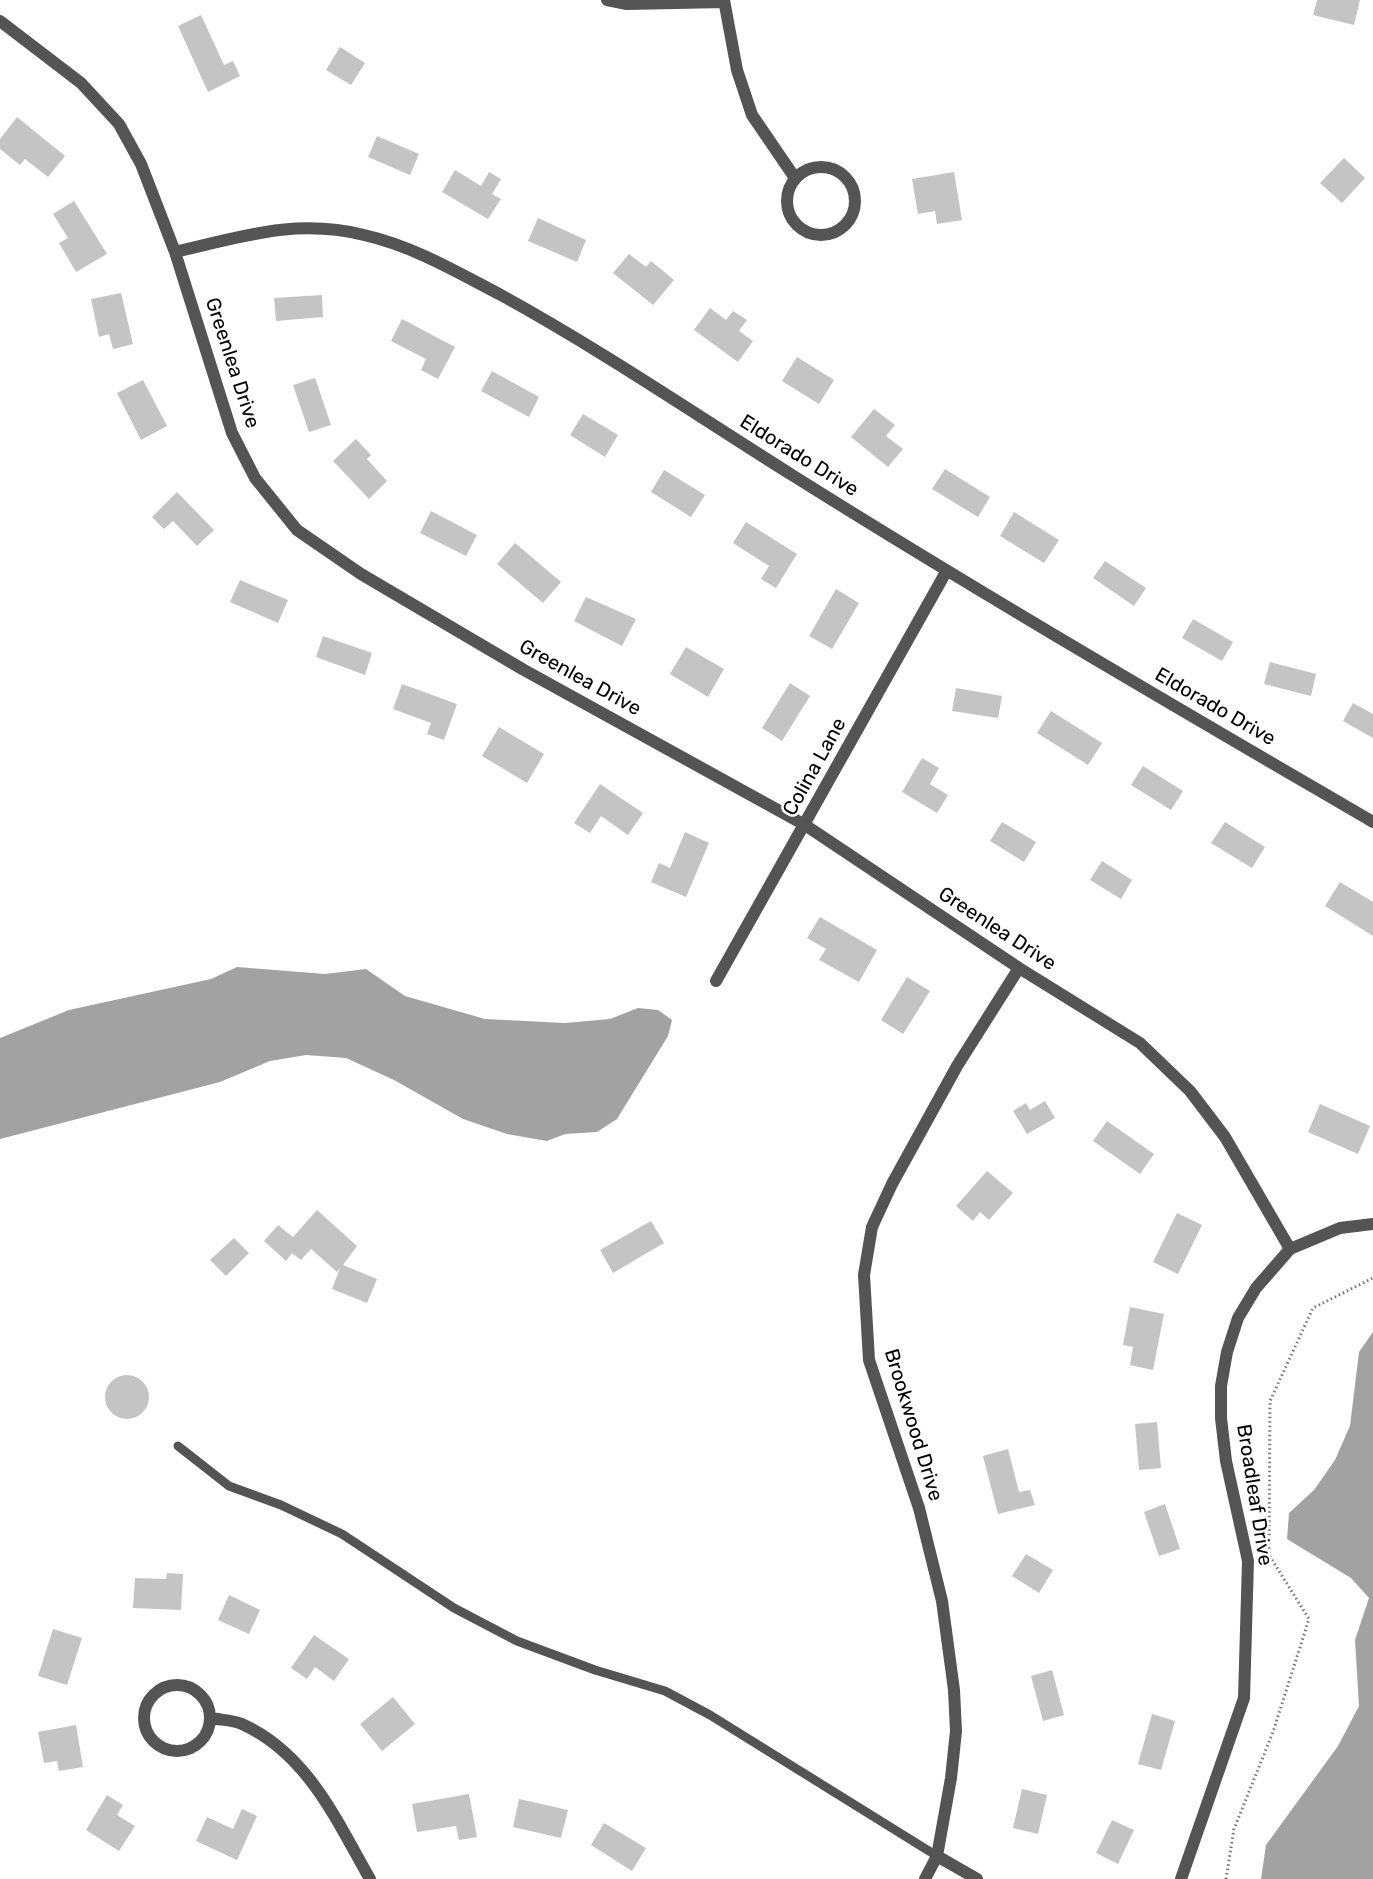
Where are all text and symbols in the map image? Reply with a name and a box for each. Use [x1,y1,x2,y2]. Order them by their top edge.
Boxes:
street label: Greenlea Drive [200,295,264,431]
street label: Eldorado Drive [735,410,863,502]
street label: Greenlea Drive [515,635,645,721]
street label: Eldorado Drive [1150,663,1280,751]
street label: Colina Lane [778,714,852,820]
street label: Greenlea Drive [934,882,1060,976]
street label: Brookwood Drive [878,1346,948,1504]
street label: Broadleaf Drive [1231,1423,1277,1567]

